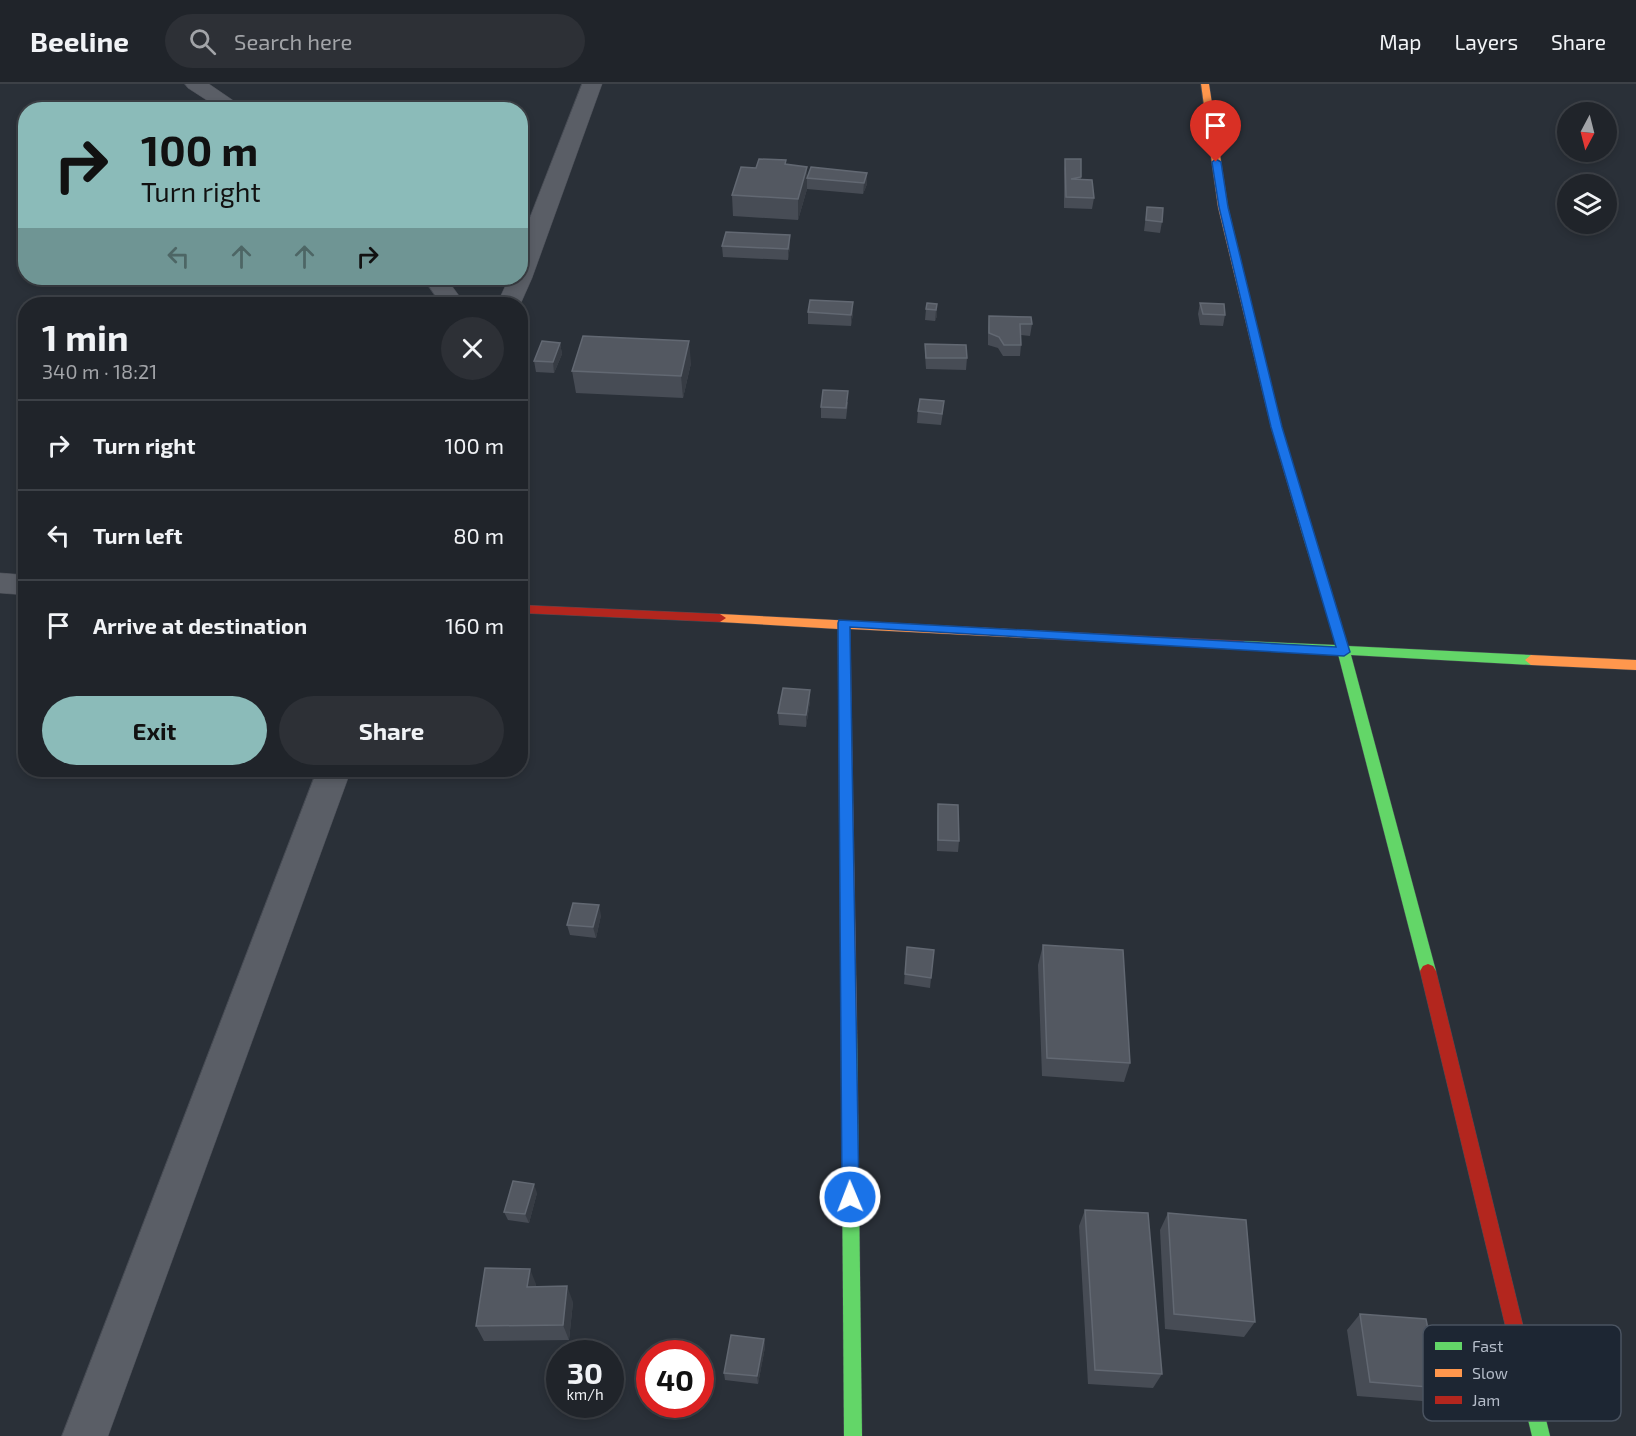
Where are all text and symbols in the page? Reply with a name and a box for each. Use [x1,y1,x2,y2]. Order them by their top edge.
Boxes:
search box [165,14,585,68]
text: Beeline [30,24,129,58]
icon: search [186,25,219,58]
text: Search here [234,28,352,54]
text: Map [1379,29,1421,54]
text: Layers [1454,29,1518,54]
text: Share [1551,29,1606,54]
pin [1190,100,1241,162]
north arrow [1557,102,1617,162]
map controls [1557,102,1617,234]
icon: arrive [1199,109,1232,142]
text: 100 m [141,124,258,174]
icon: right [42,126,120,204]
button: layers [1557,174,1617,234]
text: Turn right [141,175,261,207]
icon: left [162,240,195,273]
icon: ahead [225,240,258,273]
icon: ahead [288,240,321,273]
icon: right [351,240,384,273]
text: 1 min [42,315,129,358]
button: close [441,317,504,380]
text: 340 m · 18:21 [42,359,157,383]
icon: right [42,429,75,462]
text: Turn right [93,432,195,458]
text: 100 m [445,432,504,458]
icon: left [42,519,75,552]
text: Turn left [93,522,182,548]
text: 80 m [453,522,504,548]
icon: arrive [42,609,75,642]
text: Arrive at destination [93,612,307,638]
text: 160 m [445,612,504,638]
button: Exit [42,696,267,765]
button: Share [279,696,504,765]
position arrow [818,1165,882,1229]
legend [1423,1325,1621,1421]
text: Fast [1472,1336,1503,1355]
speed limit sign: 40 [636,1340,714,1418]
text: 30 [567,1354,603,1390]
text: Slow [1472,1363,1508,1382]
text: km/h [566,1385,604,1403]
text: Jam [1472,1390,1500,1409]

